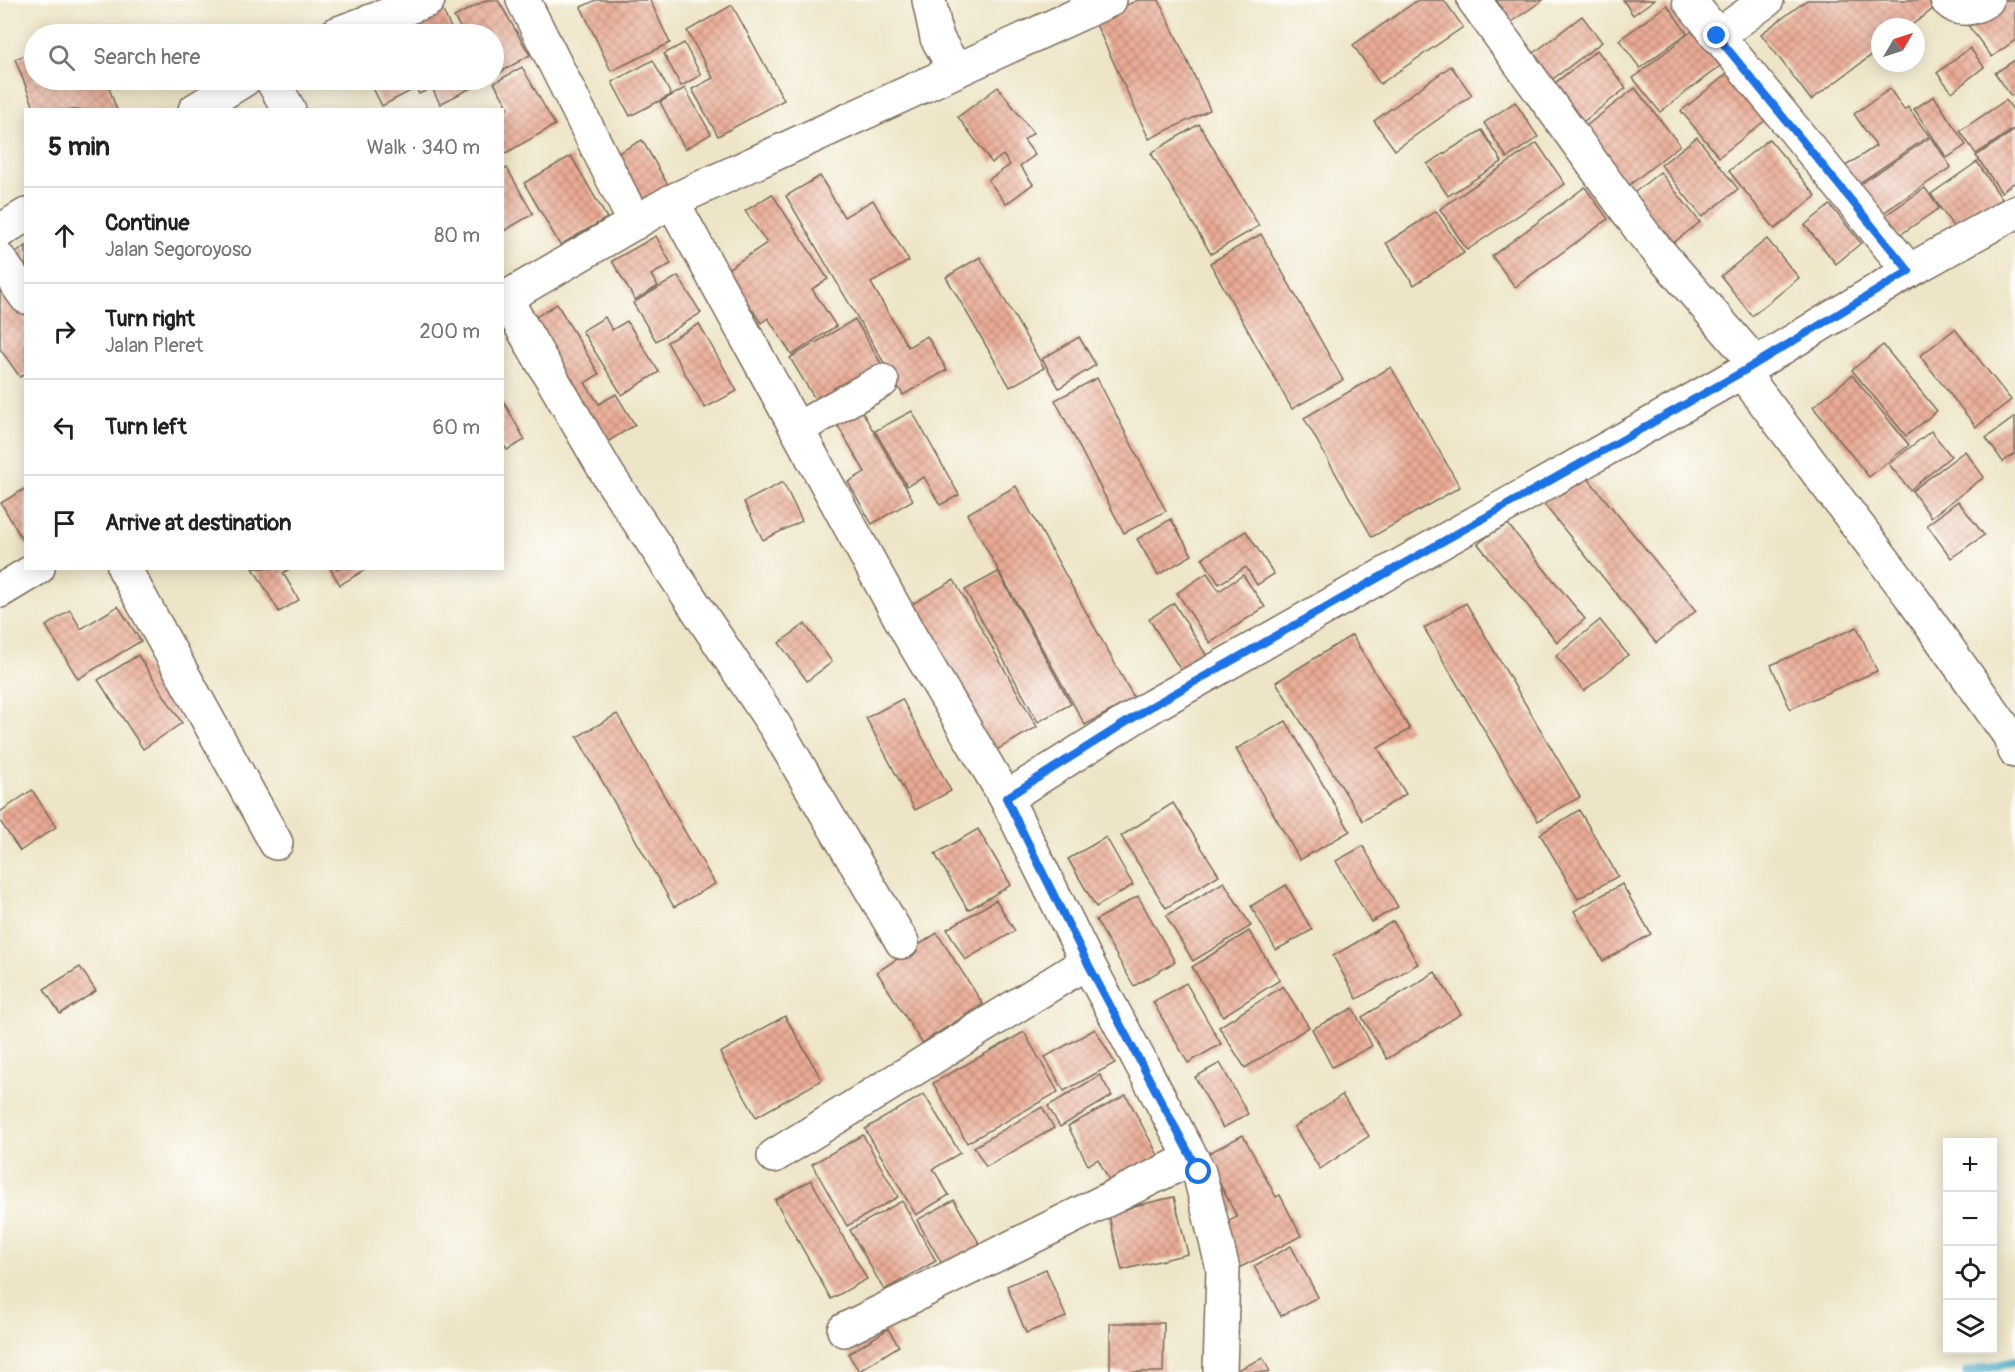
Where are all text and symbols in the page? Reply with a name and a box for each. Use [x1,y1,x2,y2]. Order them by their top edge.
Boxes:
north arrow [1871,18,1925,72]
route end [1703,22,1729,48]
search box [24,24,504,90]
icon: search [45,41,78,74]
text: Search here [93,43,200,71]
text: 5 min [48,131,110,163]
text: Walk · 340 m [367,135,480,160]
text: Continue [105,209,189,237]
icon: ahead [48,219,81,252]
text: 80 m [434,223,480,248]
text: Jalan Segoroyoso [105,237,252,262]
text: Turn right [105,305,195,333]
icon: right [48,315,81,348]
text: 200 m [419,319,480,344]
text: Jalan Pleret [105,333,203,358]
icon: left [48,411,81,444]
text: Turn left [105,413,187,441]
text: 60 m [433,415,480,440]
icon: arrive [48,507,81,540]
text: Arrive at destination [105,509,291,537]
map controls [1943,1138,1997,1354]
button: + [1943,1138,1997,1192]
route start [1185,1158,1211,1184]
button: − [1943,1192,1997,1246]
button: locate [1943,1246,1997,1300]
button: layers [1943,1300,1997,1354]

